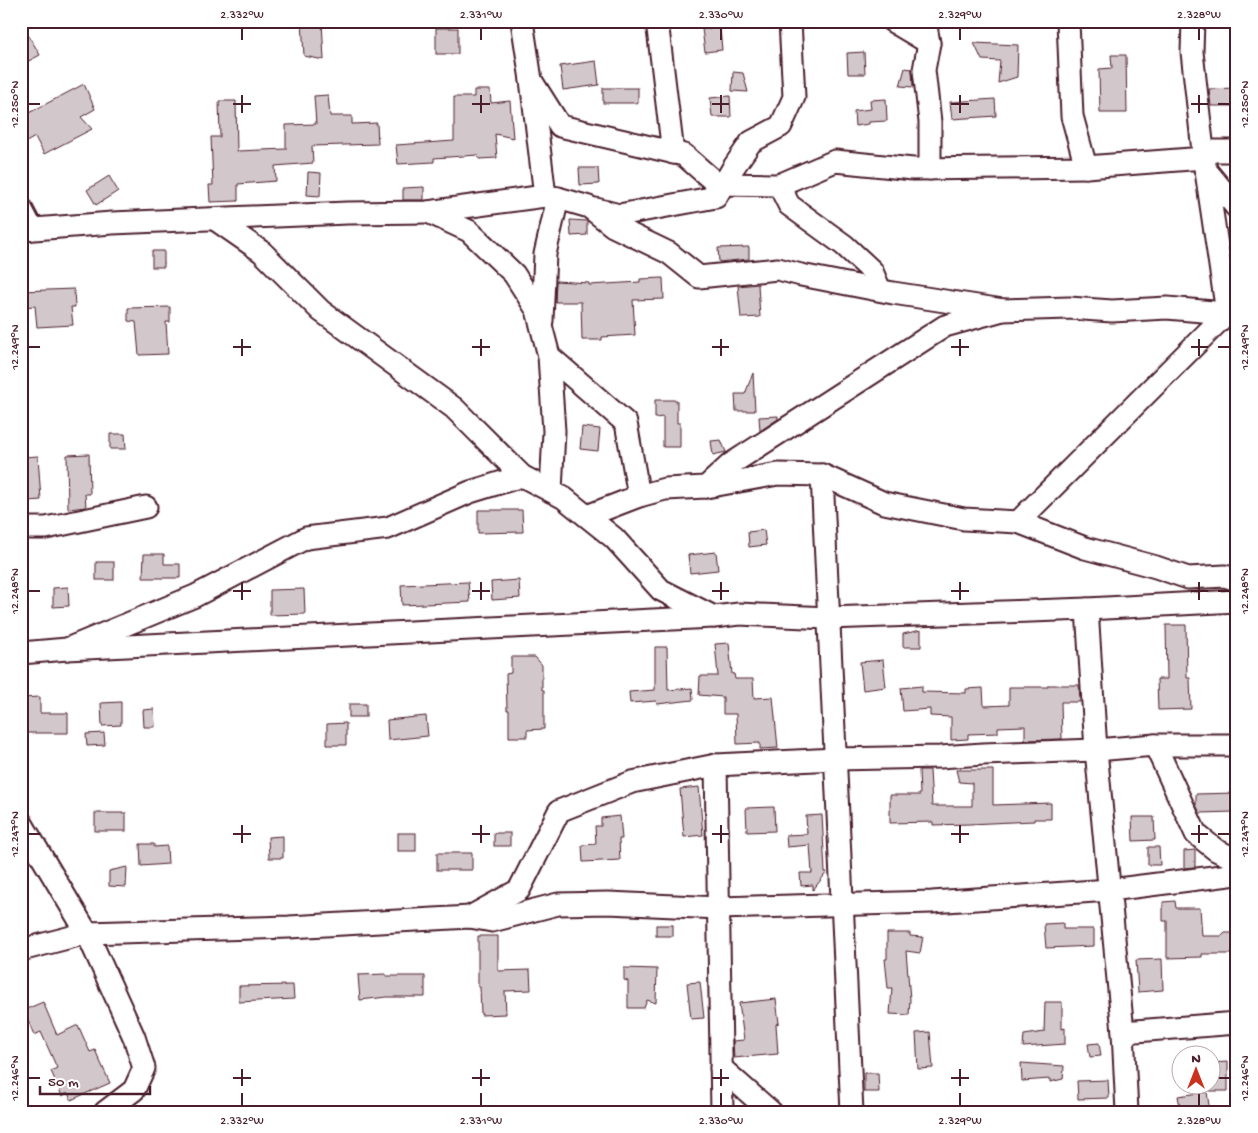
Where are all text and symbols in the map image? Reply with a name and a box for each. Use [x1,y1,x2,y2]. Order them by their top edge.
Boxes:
text: 2.332°W [220,9,264,23]
text: 2.331°W [460,9,502,23]
text: 2.330°W [699,9,743,23]
text: 2.329°W [938,9,982,23]
text: 2.328°W [1177,9,1221,23]
text: 12.250°N [9,80,23,128]
text: 12.250°N [1239,80,1253,128]
text: 12.249°N [9,324,23,371]
text: 12.249°N [1239,324,1253,371]
text: 12.248°N [9,568,23,615]
text: 12.248°N [1239,568,1253,615]
text: 12.247°N [9,811,23,858]
text: 12.247°N [1239,811,1253,858]
north arrow [1170,1046,1220,1096]
text: N [1191,1051,1201,1068]
text: 12.246°N [9,1055,23,1102]
text: 12.246°N [1239,1055,1253,1102]
scale bar [40,1063,150,1095]
text: 50 m [48,1074,79,1092]
text: 2.332°W [220,1115,264,1129]
text: 2.331°W [460,1115,502,1129]
text: 2.330°W [699,1115,743,1129]
text: 2.329°W [938,1115,982,1129]
text: 2.328°W [1177,1115,1221,1129]

